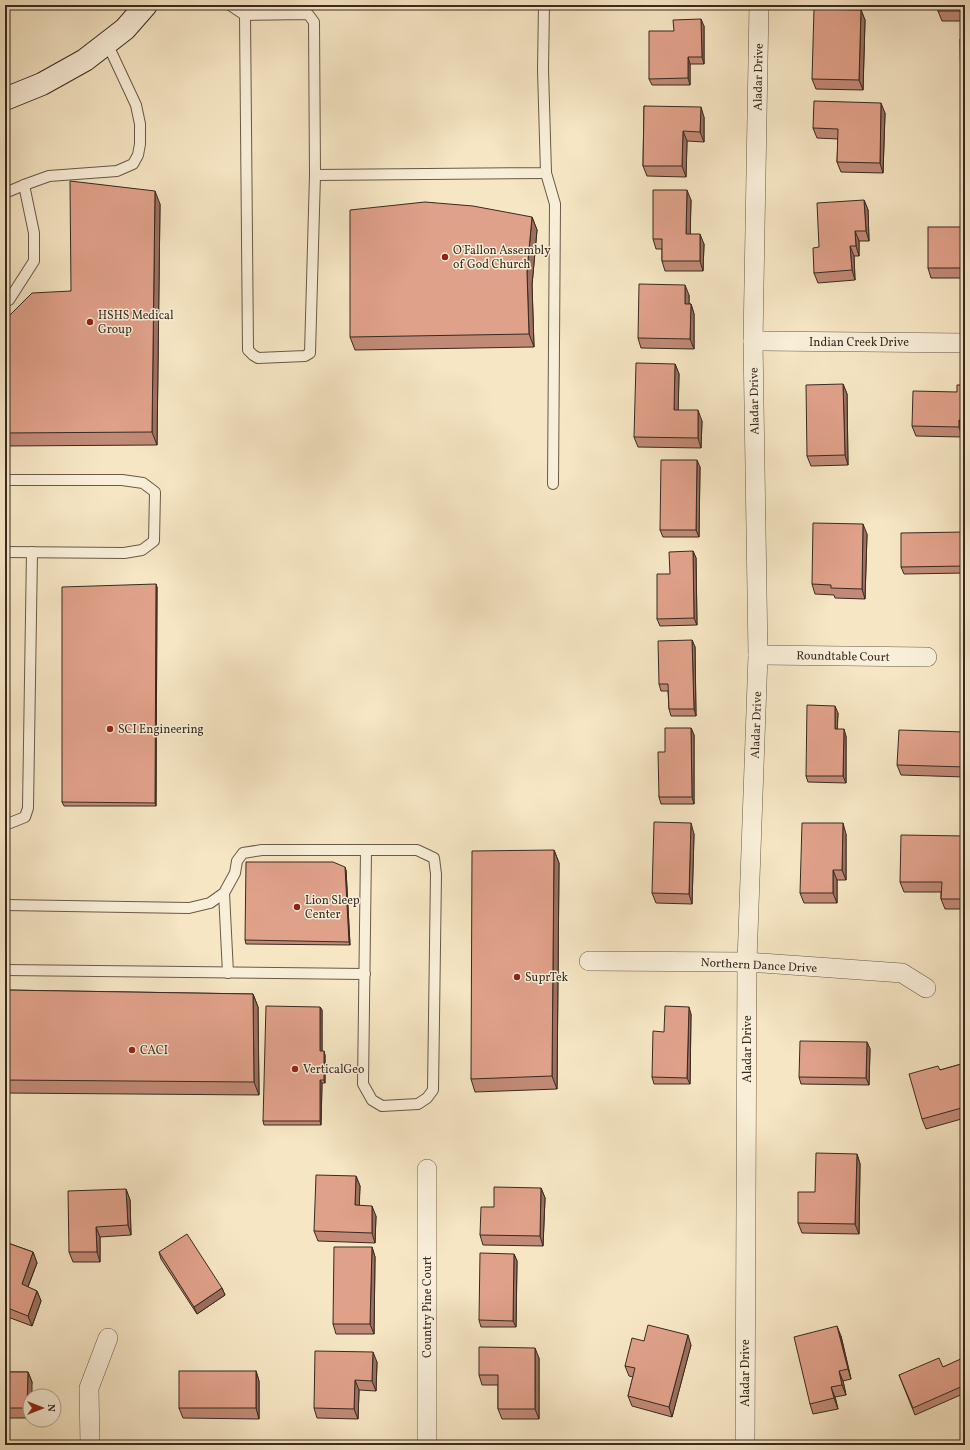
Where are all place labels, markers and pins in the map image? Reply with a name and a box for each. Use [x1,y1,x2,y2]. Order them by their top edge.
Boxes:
place label: O'Fallon Assembly of God Church [453,243,551,273]
marker: O'Fallon Assembly of God Church [440,252,450,262]
place label: HSHS Medical Group [98,308,174,338]
marker: HSHS Medical Group [85,317,95,327]
place label: SCI Engineering [118,722,204,738]
marker: SCI Engineering [105,724,115,734]
place label: Lion Sleep Center [305,893,360,923]
marker: Lion Sleep Center [292,902,302,912]
place label: SuprTek [525,970,569,986]
marker: SuprTek [512,972,522,982]
place label: CACI [140,1043,168,1059]
marker: CACI [127,1045,137,1055]
place label: VerticalGeo [303,1062,364,1078]
marker: VerticalGeo [290,1064,300,1074]

